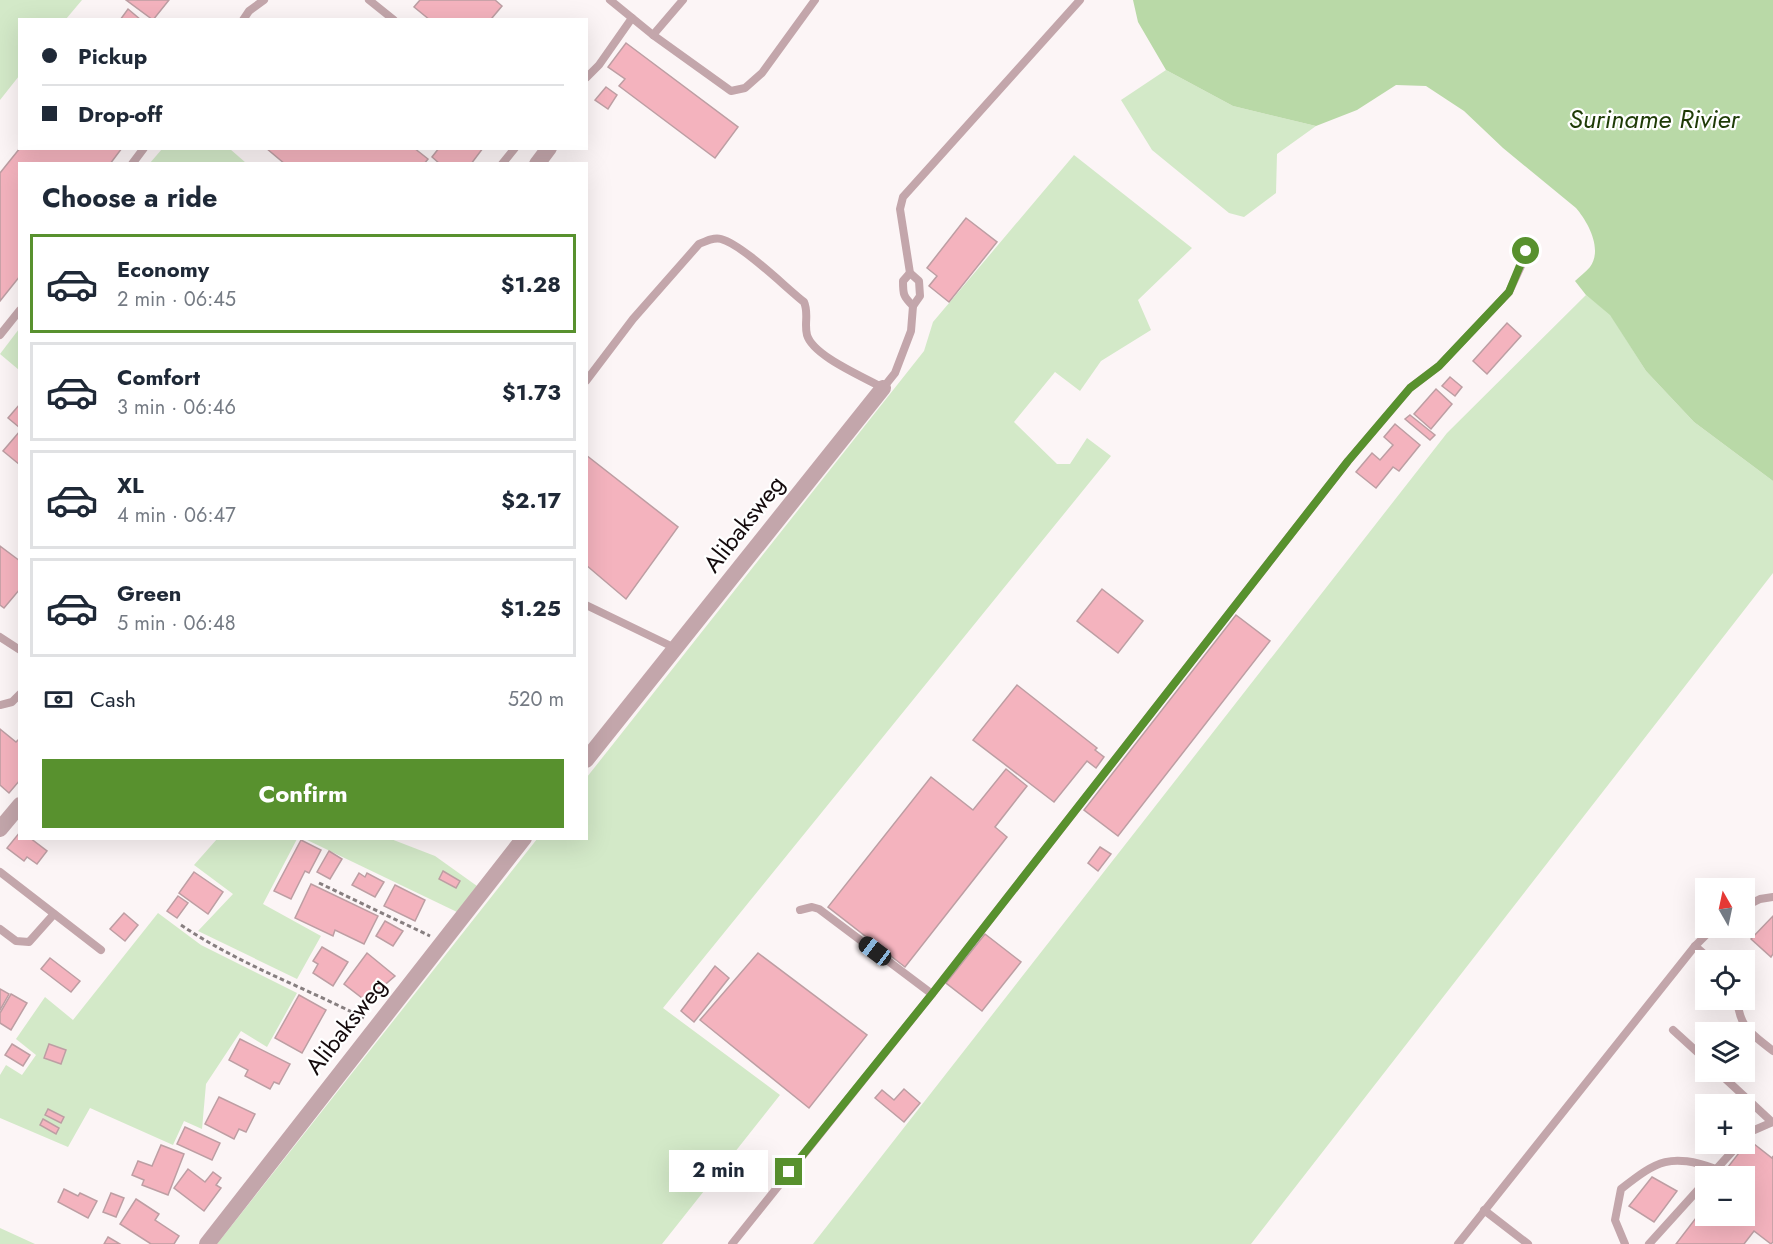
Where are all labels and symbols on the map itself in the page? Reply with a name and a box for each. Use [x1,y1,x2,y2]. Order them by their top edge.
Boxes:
water label: Suriname Rivier [1569,100,1741,138]
route start [1512,237,1539,264]
street label: Alibaksweg [694,468,793,580]
north arrow [1695,878,1755,938]
car [855,933,895,969]
street label: Alibaksweg [296,970,395,1082]
callout: 2 min [669,1151,768,1193]
route end [775,1158,802,1185]

